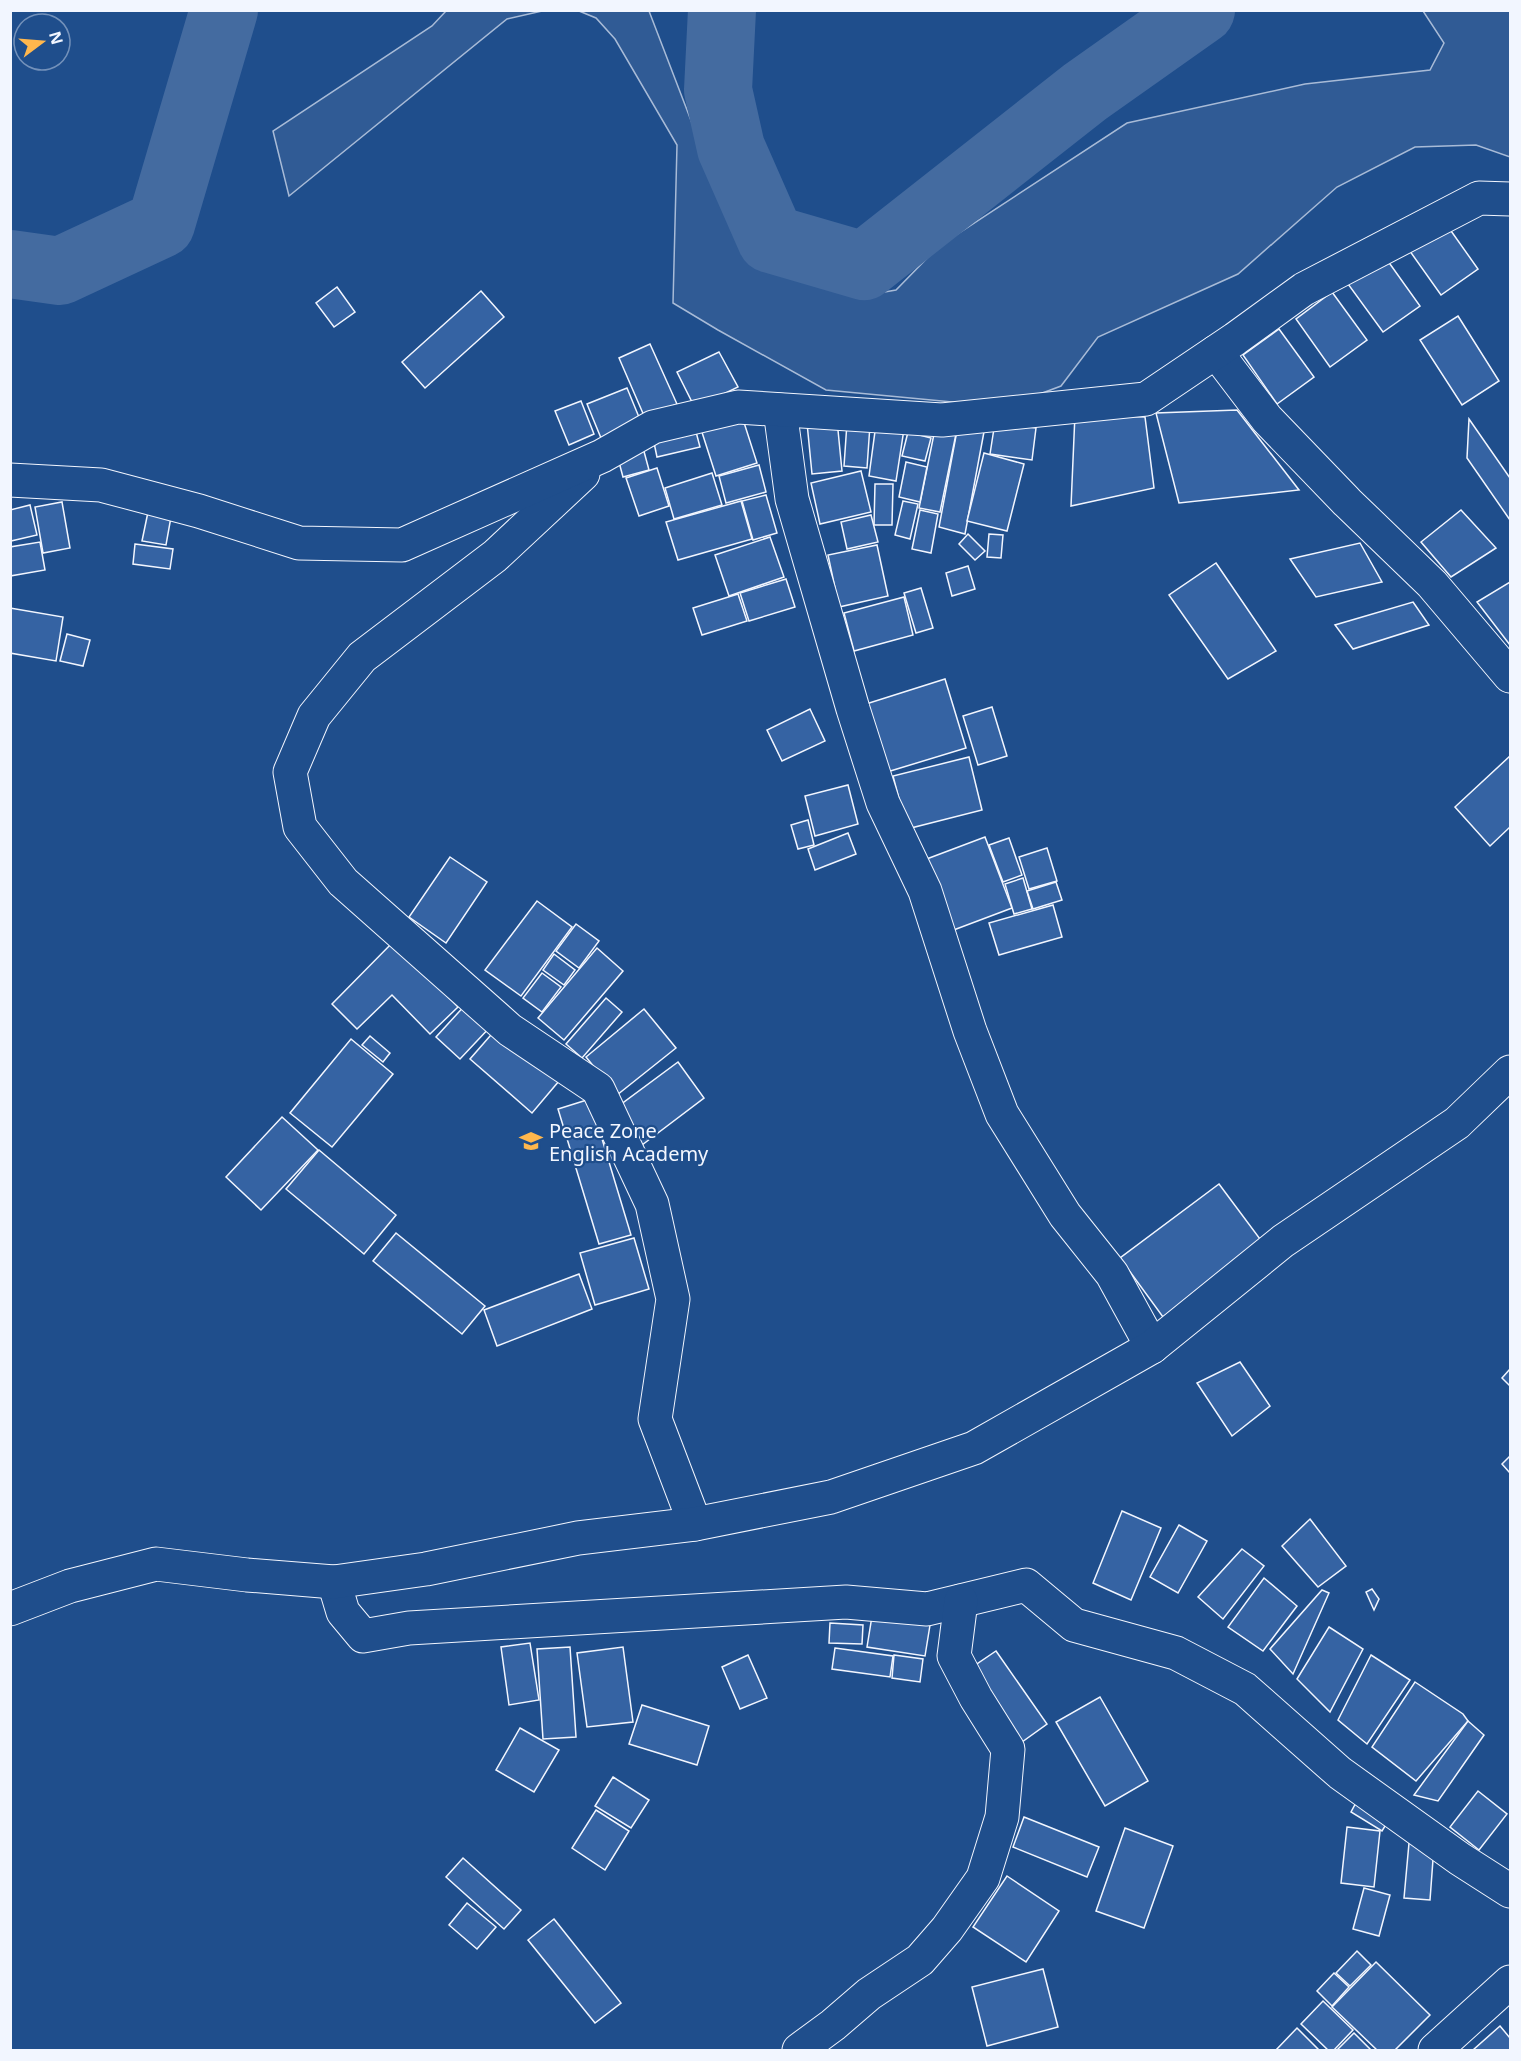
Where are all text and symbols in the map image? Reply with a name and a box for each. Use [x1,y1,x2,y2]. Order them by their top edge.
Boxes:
north arrow [12,12,72,72]
text: N [44,29,69,47]
place label: Peace Zone English Academy [549,1117,709,1167]
school or university icon: Peace Zone English Academy [518,1128,544,1154]

